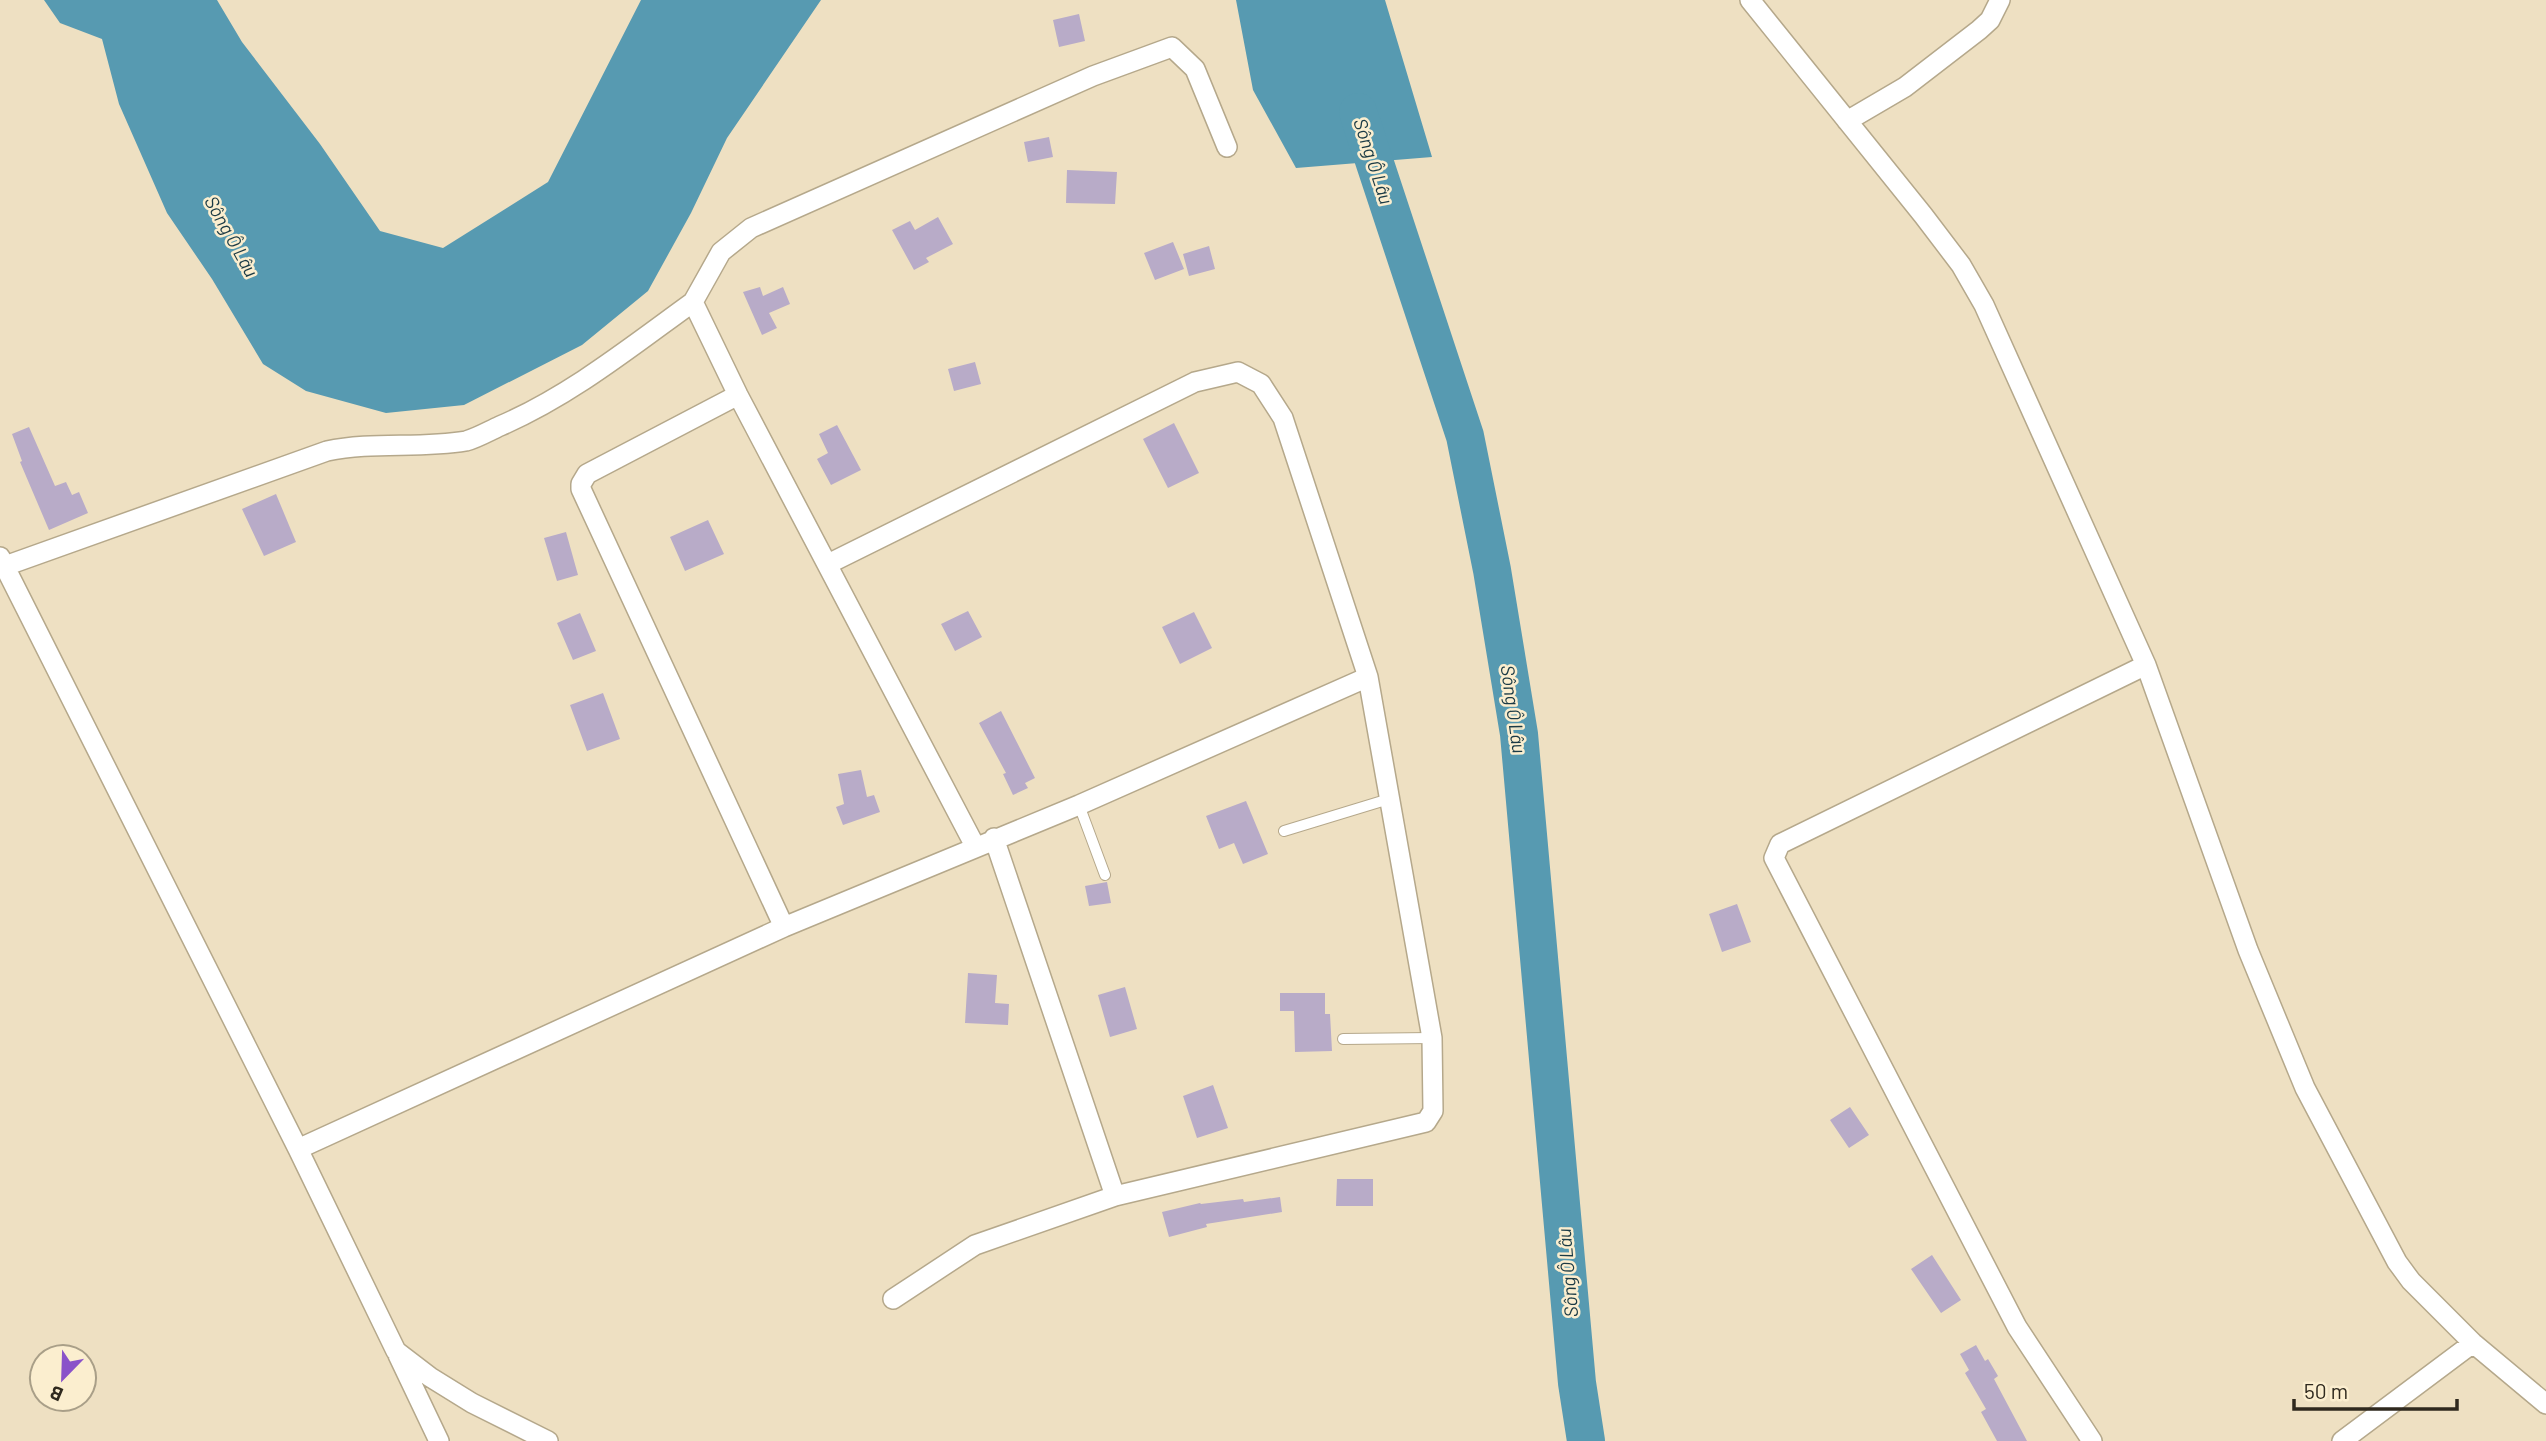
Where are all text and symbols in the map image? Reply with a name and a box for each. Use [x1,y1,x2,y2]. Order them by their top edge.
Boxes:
water label: Sông Ô Lâu [1349,115,1399,207]
water label: Sông Ô Lâu [200,191,264,281]
water label: Sông Ô Lâu [1496,663,1532,755]
water label: Sông Ô Lâu [1552,1228,1582,1318]
north arrow [28,1343,98,1413]
scale bar [2294,1368,2457,1412]
text: 50 m [2304,1378,2348,1403]
text: B [46,1381,66,1407]

